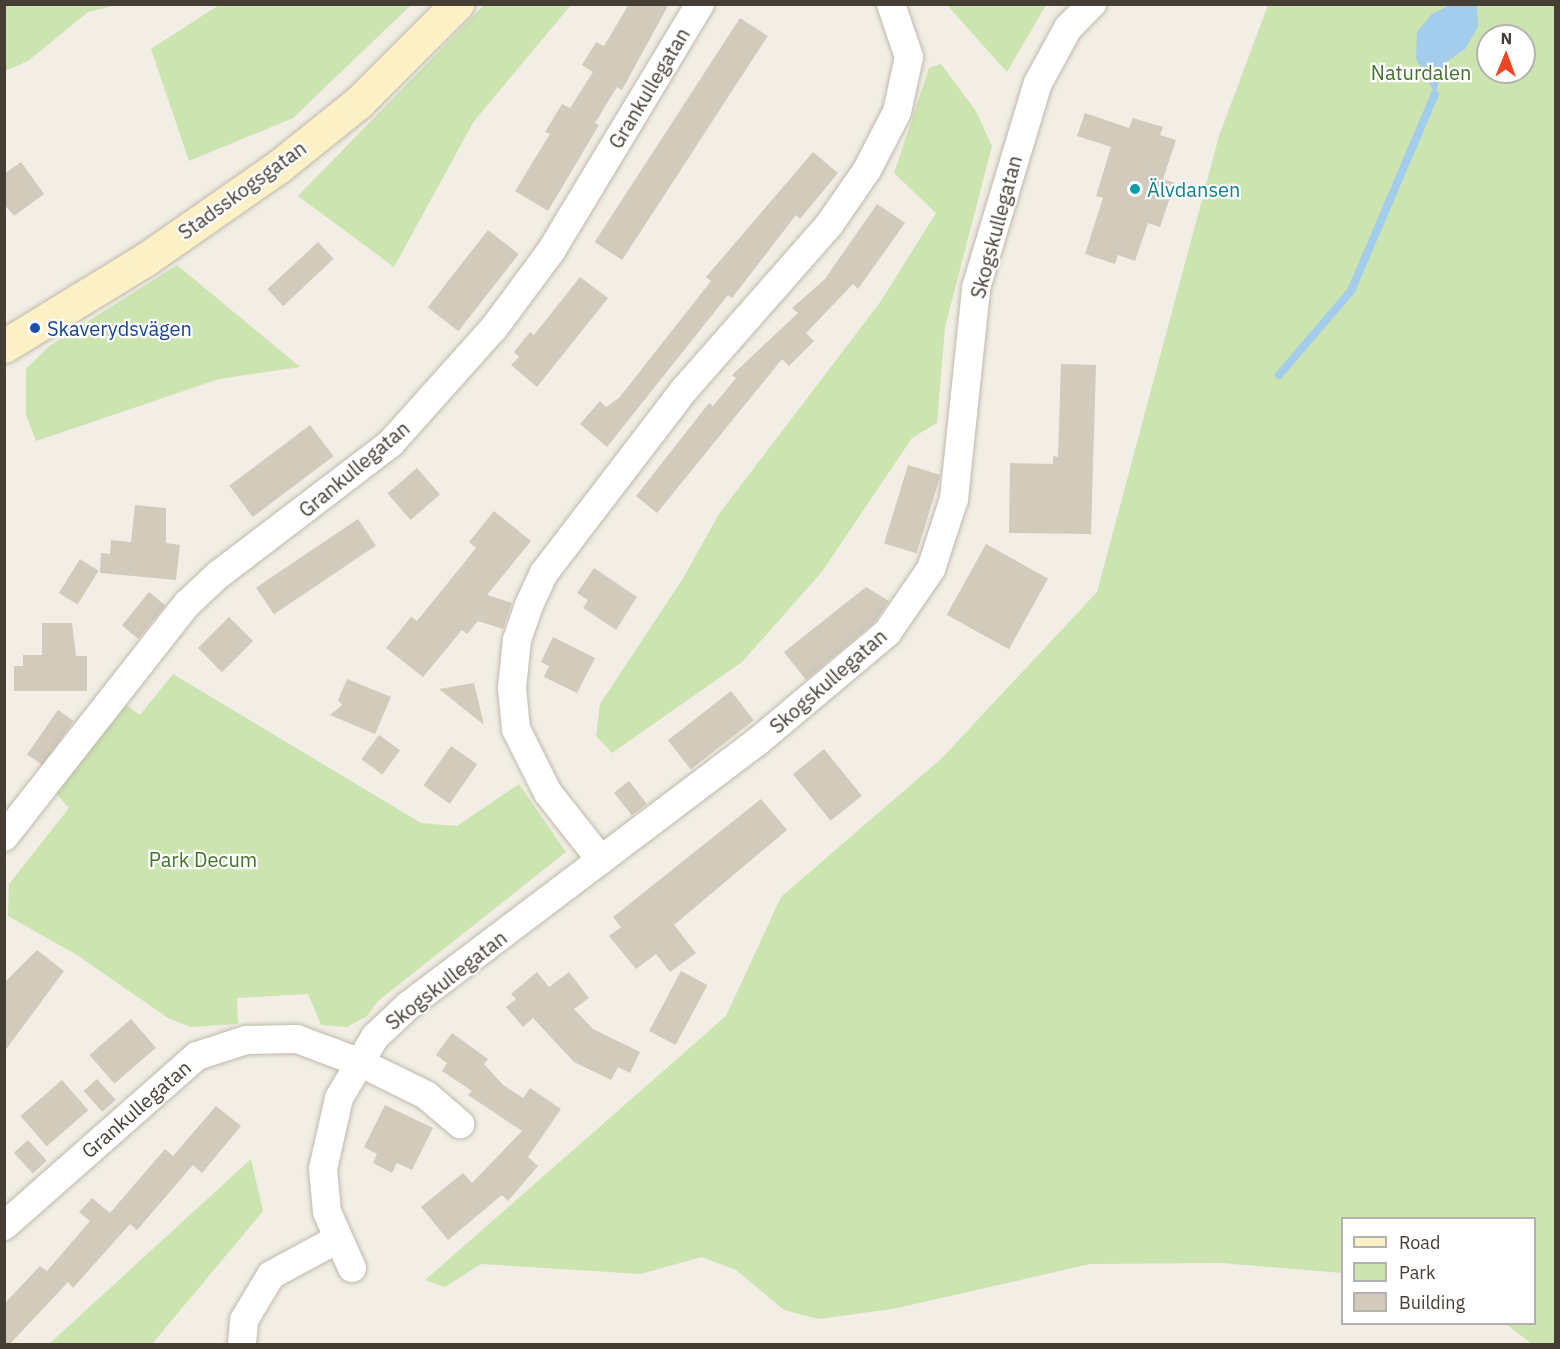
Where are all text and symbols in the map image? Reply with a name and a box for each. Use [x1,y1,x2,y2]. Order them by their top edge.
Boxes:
street label: Grankullegatan [603,23,695,153]
north arrow [1476,24,1536,84]
text: N [1500,28,1512,48]
park label: Naturdalen [1371,60,1471,84]
street label: Stadsskogsgatan [173,136,311,244]
street label: Skogskullegatan [965,153,1027,301]
place label: Älvdansen [1147,177,1240,201]
marker: Älvdansen [1128,182,1142,196]
place label: Skaverydsvägen [47,316,192,340]
marker: Skaverydsvägen [28,321,42,335]
street label: Grankullegatan [294,416,414,522]
street label: Skogskullegatan [765,624,891,738]
park label: Park Decum [149,847,257,871]
street label: Skogskullegatan [381,925,511,1035]
street label: Grankullegatan [76,1055,196,1163]
legend [1341,1217,1536,1325]
text: Road [1399,1231,1440,1254]
text: Park [1399,1261,1435,1284]
text: Building [1399,1291,1465,1314]

